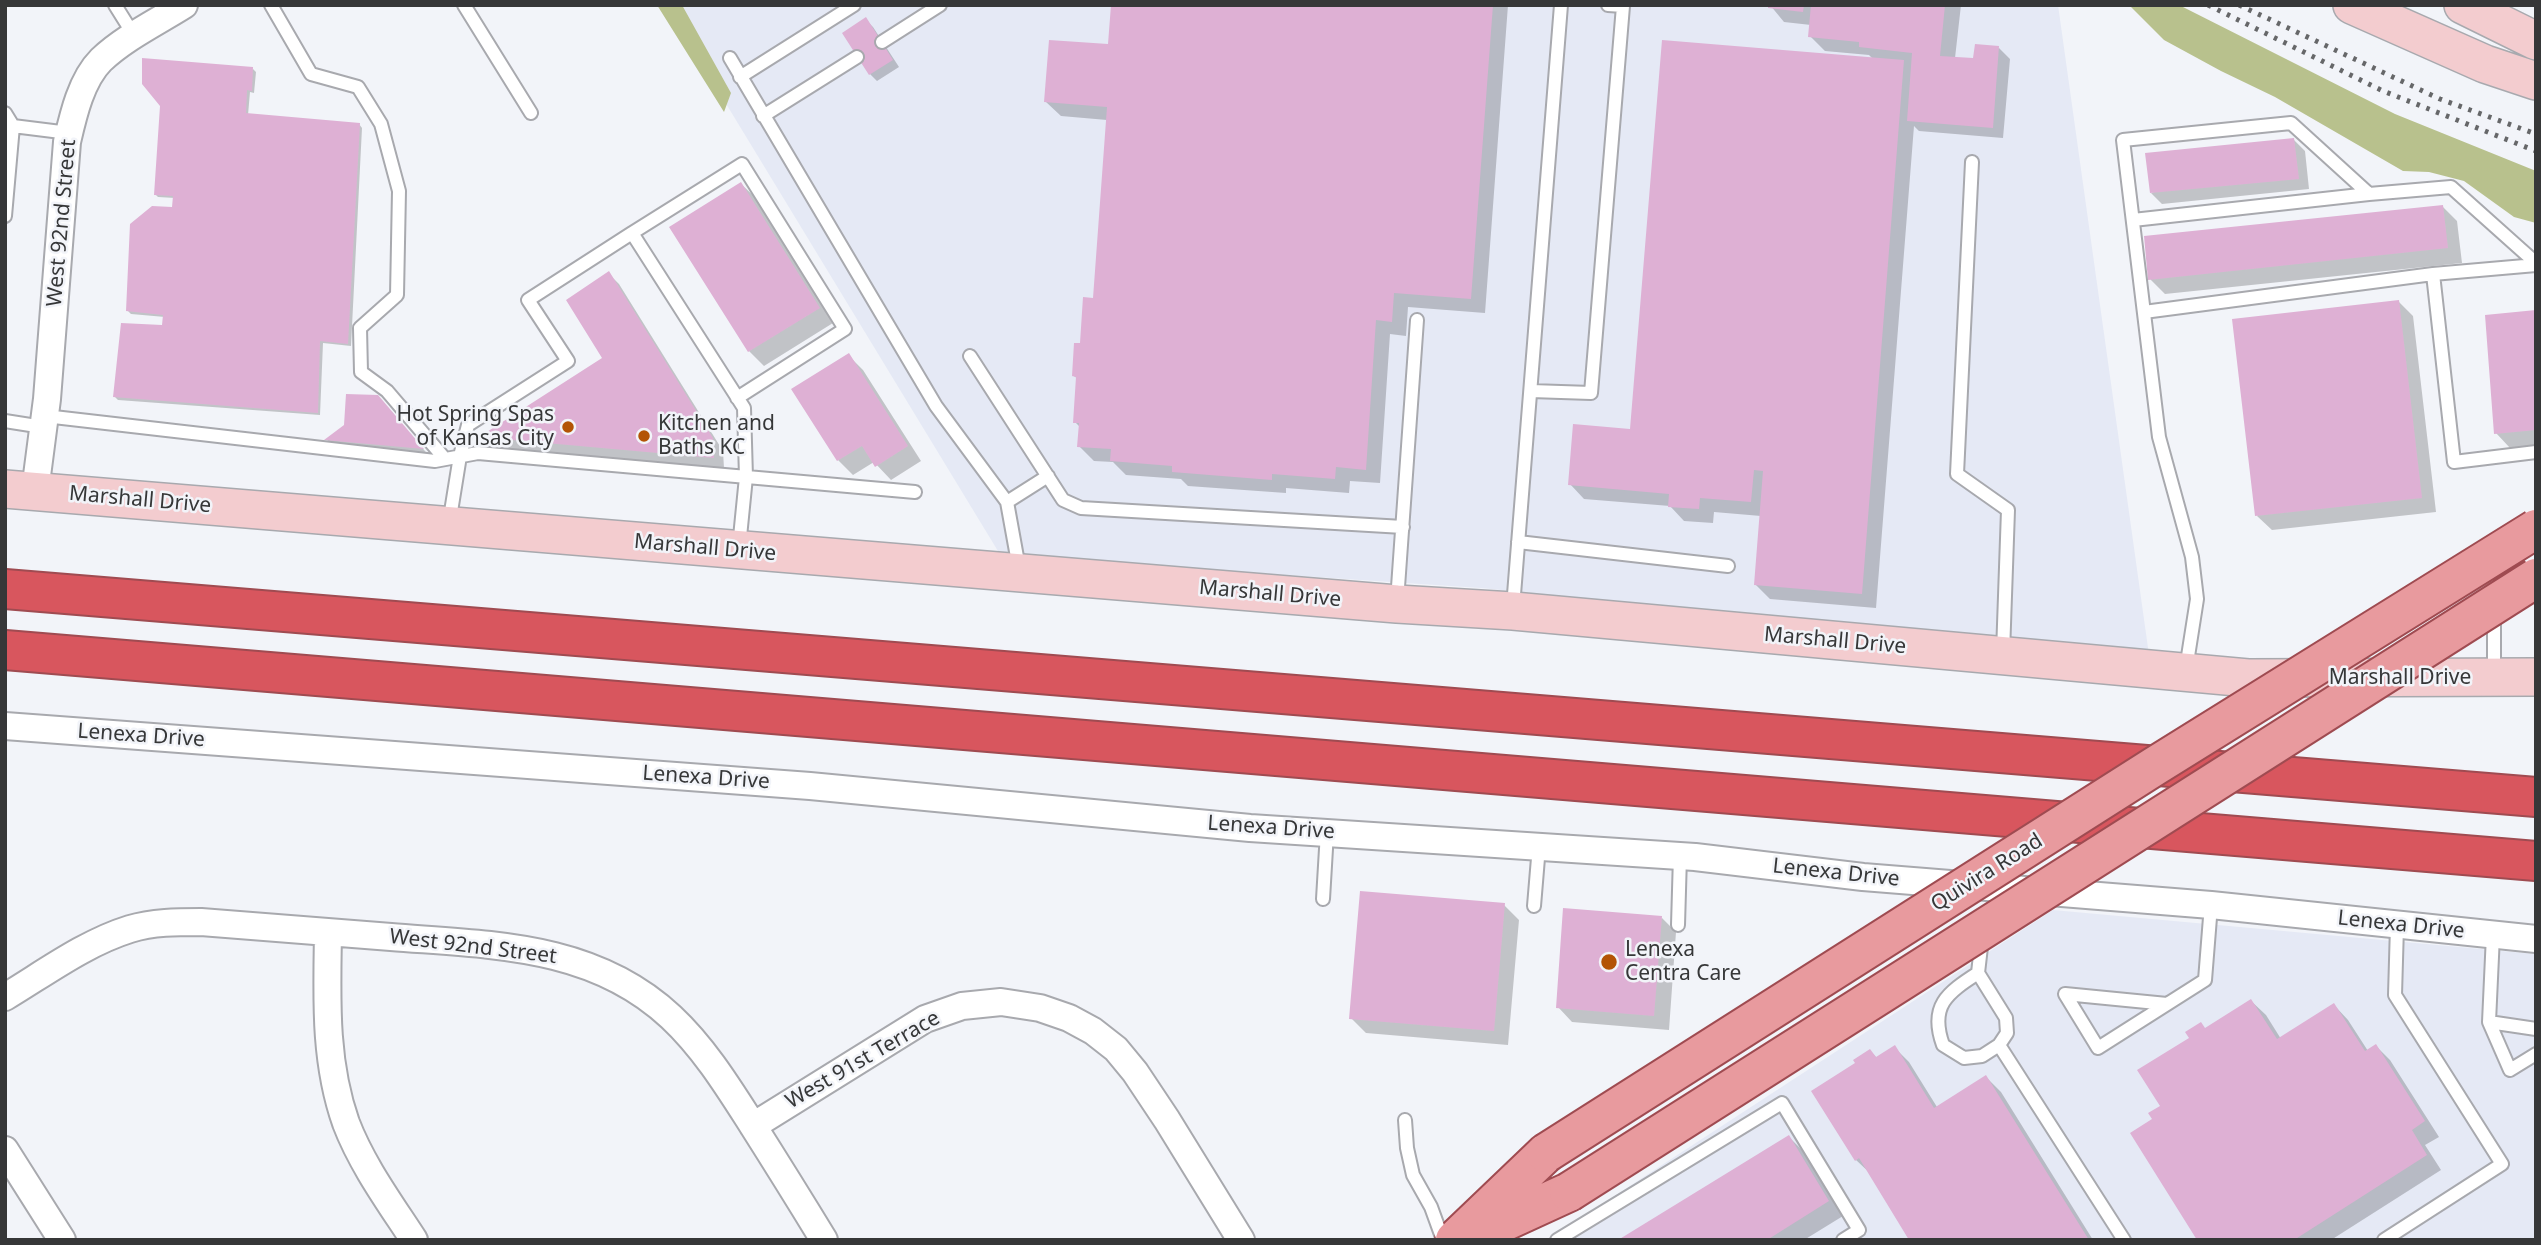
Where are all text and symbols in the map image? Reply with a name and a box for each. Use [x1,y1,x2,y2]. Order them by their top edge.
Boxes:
street label: West 92nd Street [42,138,82,308]
place label: Hot Spring Spas of Kansas City [397,402,554,452]
place label: Kitchen and Baths KC [658,411,775,461]
marker: Hot Spring Spas of Kansas City [560,419,576,435]
marker: Kitchen and Baths KC [636,428,652,444]
street label: Marshall Drive [68,481,212,519]
street label: Marshall Drive [633,529,777,567]
street label: Marshall Drive [1198,575,1342,613]
street label: Marshall Drive [1763,622,1907,660]
street label: Marshall Drive [2329,665,2471,691]
street label: Lenexa Drive [77,719,205,753]
street label: Lenexa Drive [642,761,770,795]
street label: Lenexa Drive [1207,811,1335,845]
street label: Quivira Road [1927,829,2047,917]
street label: Lenexa Drive [1771,854,1901,892]
street label: Lenexa Drive [2336,906,2466,944]
street label: West 92nd Street [388,924,558,970]
place label: Lenexa Centra Care [1625,937,1741,987]
marker: Lenexa Centra Care [1599,952,1619,972]
street label: West 91st Terrace [781,1006,945,1114]

